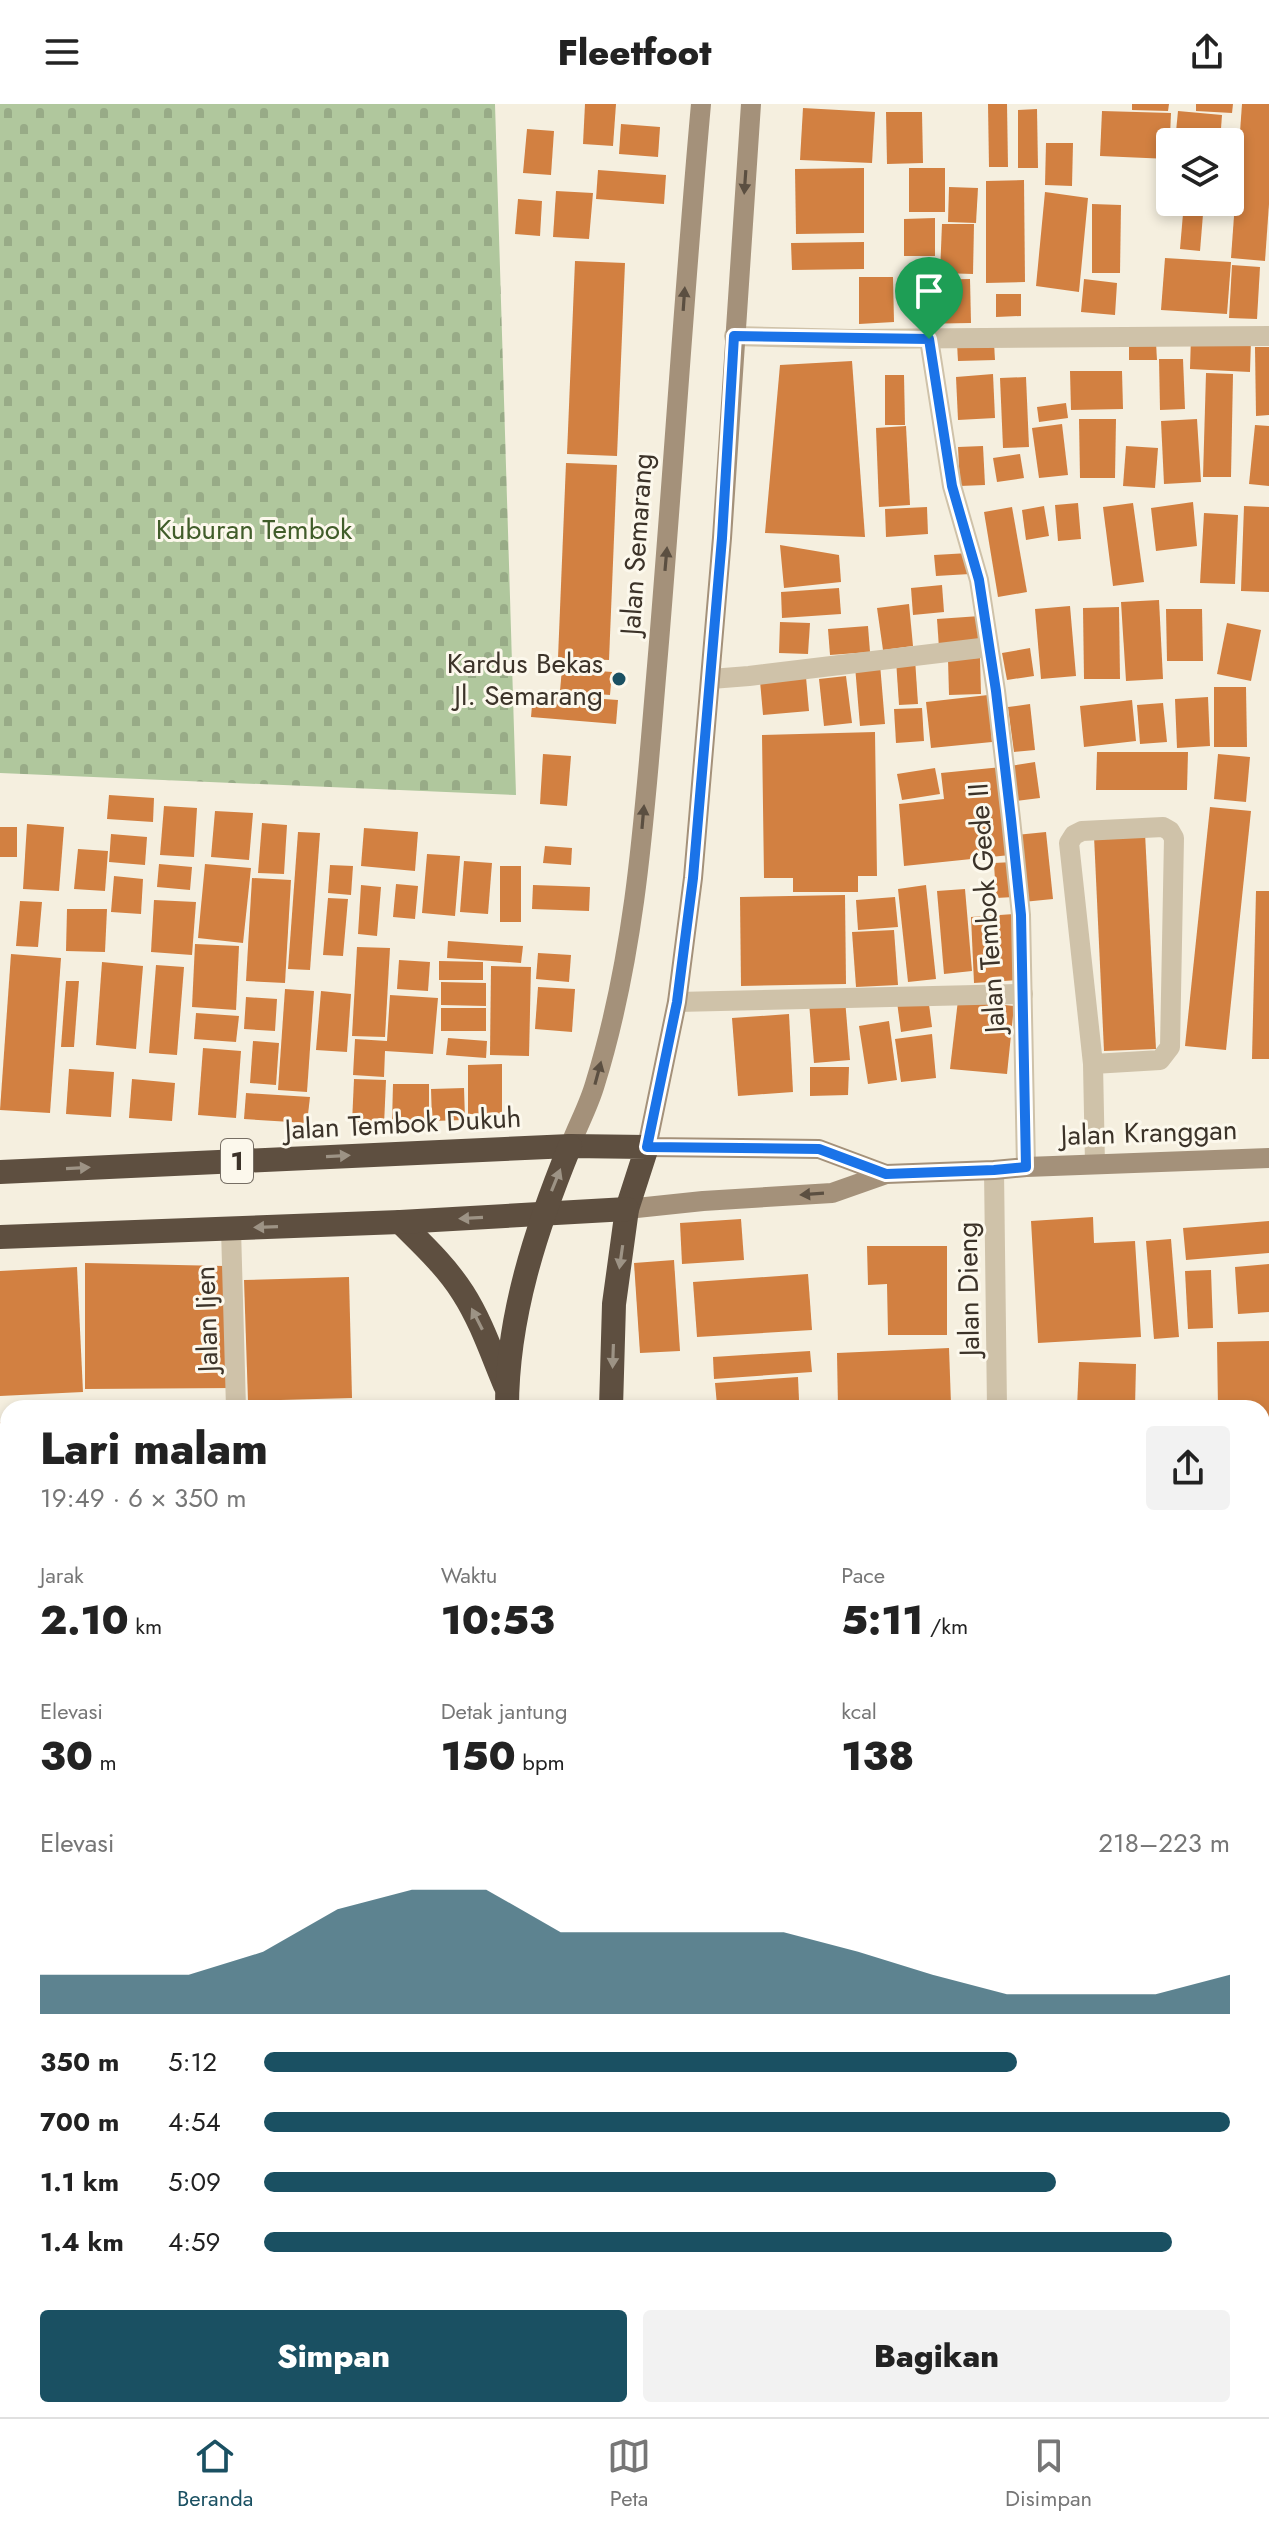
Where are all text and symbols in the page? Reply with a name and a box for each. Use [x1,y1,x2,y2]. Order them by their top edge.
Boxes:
text: Fleetfoot [557,26,712,78]
icon: menu [40,30,84,74]
icon: share [1185,30,1229,74]
map controls [1156,128,1244,216]
button: layers [1156,128,1244,216]
one-way arrow [738,170,751,195]
pin [895,257,963,339]
icon: arrive [907,269,951,313]
one-way arrow [678,286,691,311]
street label: Jalan Semarang [609,452,663,640]
park label: Kuburan Tembok [156,509,353,550]
one-way arrow [660,546,673,571]
place label: Kardus Bekas Jl. Semarang [447,643,603,716]
marker: Kardus Bekas Jl. Semarang [610,670,628,688]
street label: Jalan Tembok Gede II [957,782,1016,1038]
one-way arrow [637,805,650,830]
one-way arrow [592,1061,605,1085]
street label: Jalan Tembok Dukuh [280,1097,522,1150]
street label: Jalan Kranggan [1056,1109,1238,1156]
road number: 1 [221,1139,253,1183]
one-way arrow [326,1149,351,1162]
one-way arrow [66,1161,91,1174]
one-way arrow [550,1168,563,1192]
one-way arrow [799,1188,824,1201]
one-way arrow [458,1212,483,1225]
one-way arrow [253,1221,278,1234]
street label: Jalan Dieng [947,1221,990,1361]
one-way arrow [614,1245,627,1270]
street label: Jalan Ijen [184,1265,229,1377]
one-way arrow [470,1308,483,1331]
one-way arrow [606,1344,619,1369]
text: Lari malam [40,1417,268,1481]
button: share [1146,1426,1230,1510]
text: 19:49 · 6 × 350 m [40,1479,247,1517]
text: Jarak [40,1559,84,1591]
text: Waktu [441,1559,497,1591]
text: Pace [841,1559,885,1591]
text: 2.10 [40,1591,129,1649]
text: 10:53 [441,1591,555,1649]
text: 5:11 [841,1591,923,1649]
text: km [129,1610,162,1642]
text: /km [923,1610,968,1642]
text: Elevasi [40,1695,103,1727]
text: Detak jantung [441,1695,568,1727]
text: kcal [841,1695,877,1727]
text: 30 [40,1727,93,1785]
text: 150 [441,1727,516,1785]
text: 138 [841,1727,914,1785]
text: m [93,1746,117,1778]
text: bpm [516,1746,565,1778]
text: Elevasi [40,1824,114,1862]
text: 218–223 m [1098,1824,1230,1862]
text: 350 m [40,2043,119,2081]
text: 5:12 [168,2043,217,2081]
text: 700 m [40,2103,119,2141]
text: 4:54 [168,2103,221,2141]
text: 1.1 km [40,2163,119,2201]
text: 5:09 [168,2163,221,2201]
text: 1.4 km [40,2223,124,2261]
text: 4:59 [168,2223,221,2261]
button: Simpan [40,2310,627,2402]
button: Bagikan [643,2310,1230,2402]
tab: Beranda [177,2434,253,2514]
tab: Peta [607,2434,651,2514]
tab: Disimpan [1005,2434,1092,2514]

